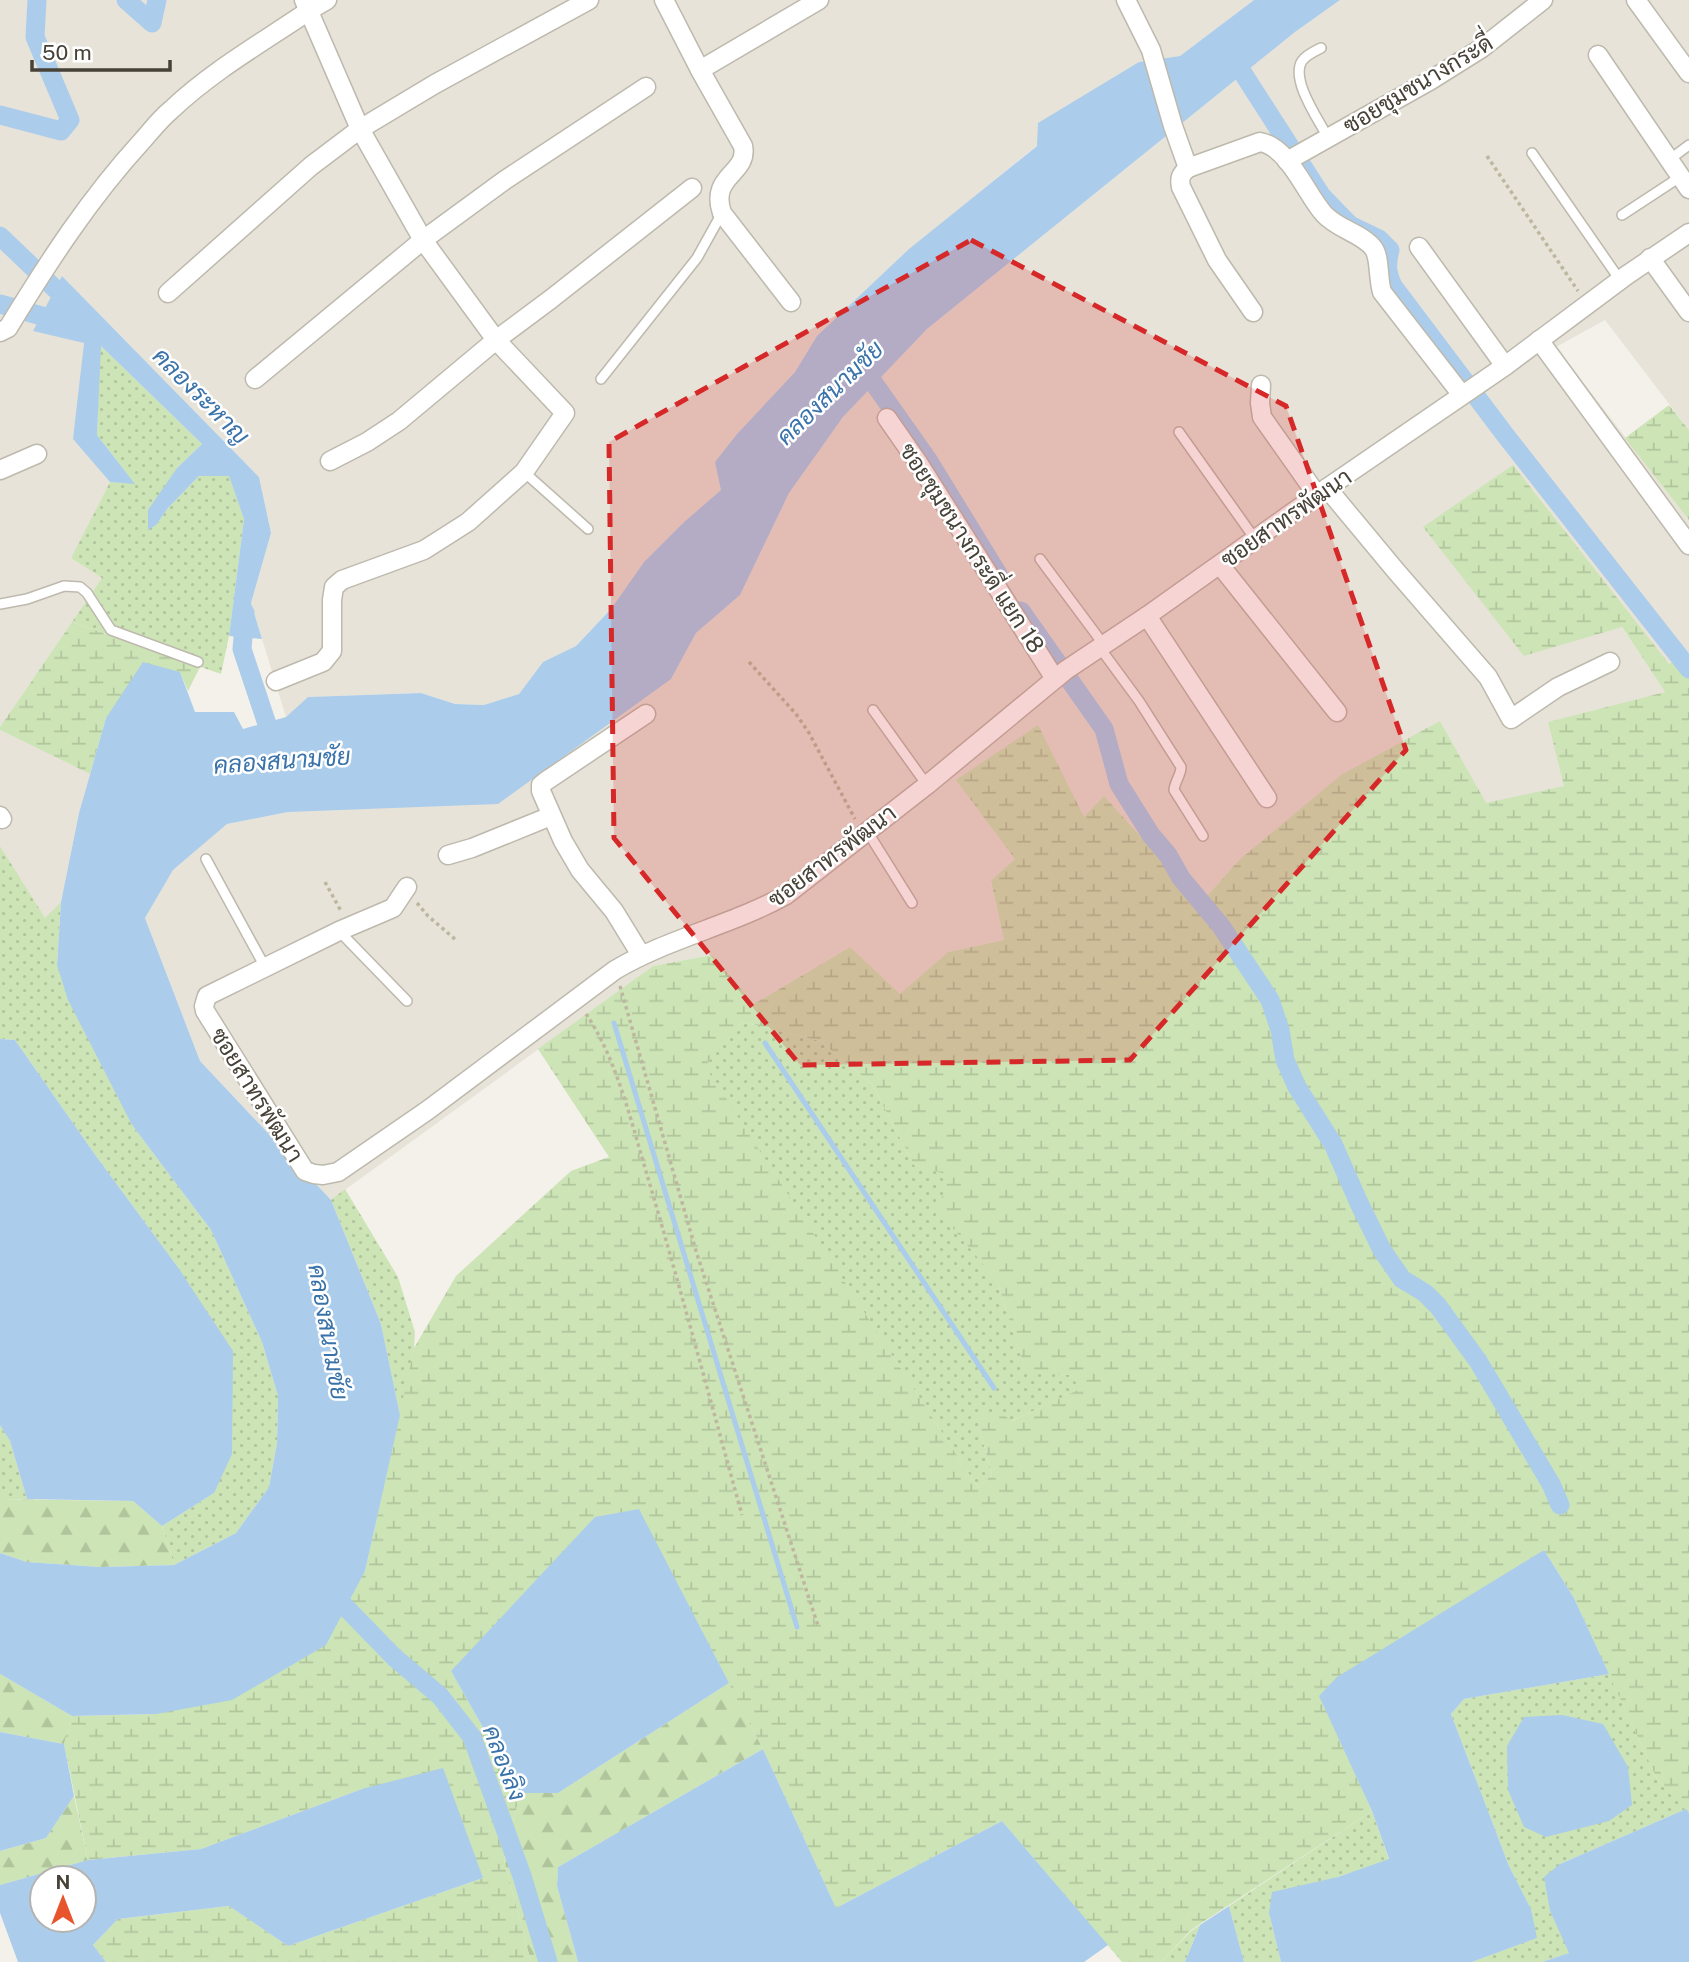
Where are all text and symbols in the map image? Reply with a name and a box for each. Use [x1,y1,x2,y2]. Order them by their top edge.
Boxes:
street label: ซอยชุมชนางกระดี่ [1335,22,1499,141]
scale bar [32,28,170,72]
text: 50 m [42,40,92,65]
water label: คลองสนามชัย [770,334,889,450]
water label: คลองระหาญ [147,341,256,450]
street label: ซอยชุมชนางกระดี่ แยก 18 [892,434,1056,659]
street label: ซอยสาทรพัฒนา [1215,463,1356,573]
water label: คลองสนามชัย [213,741,352,779]
street label: ซอยสาทรพัฒนา [762,799,901,912]
street label: ซอยสาทรพัฒนา [205,1023,309,1167]
water label: คลองสนามชัย [303,1262,355,1402]
water label: คลองลิง [478,1721,532,1804]
north arrow [28,1864,98,1934]
text: N [56,1871,70,1893]

